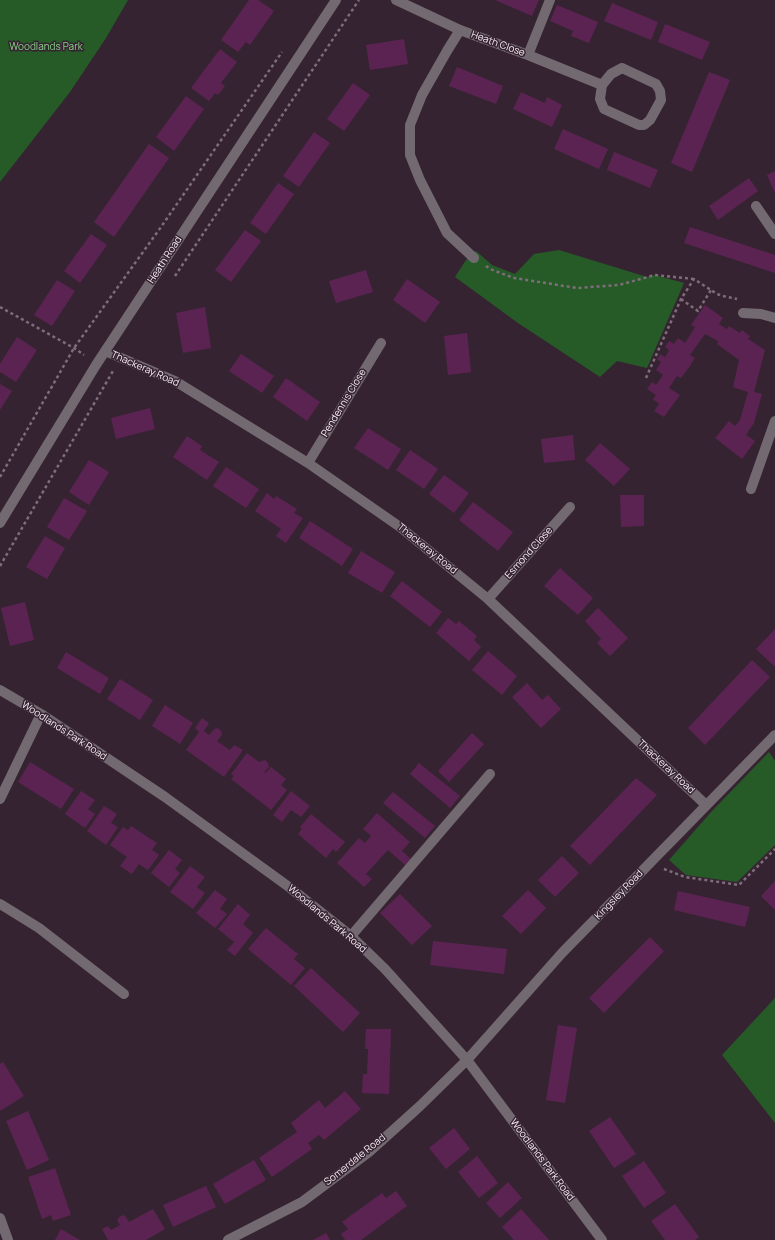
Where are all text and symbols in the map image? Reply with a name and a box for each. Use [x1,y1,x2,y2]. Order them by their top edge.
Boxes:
street label: Heath Close [469,29,527,59]
park label: Woodlands Park [9,41,83,53]
street label: Heath Road [145,234,185,286]
street label: Thackeray Road [109,349,181,389]
street label: Pendennis Close [319,367,369,439]
street label: Thackeray Road [395,521,459,577]
street label: Esmond Close [503,525,555,581]
street label: Woodlands Park Road [19,699,109,763]
street label: Thackeray Road [635,738,697,796]
street label: Kingsley Road [592,868,646,922]
street label: Woodlands Park Road [285,883,369,955]
street label: Woodlands Park Road [507,1117,577,1203]
street label: Somerdale Road [322,1132,388,1188]

